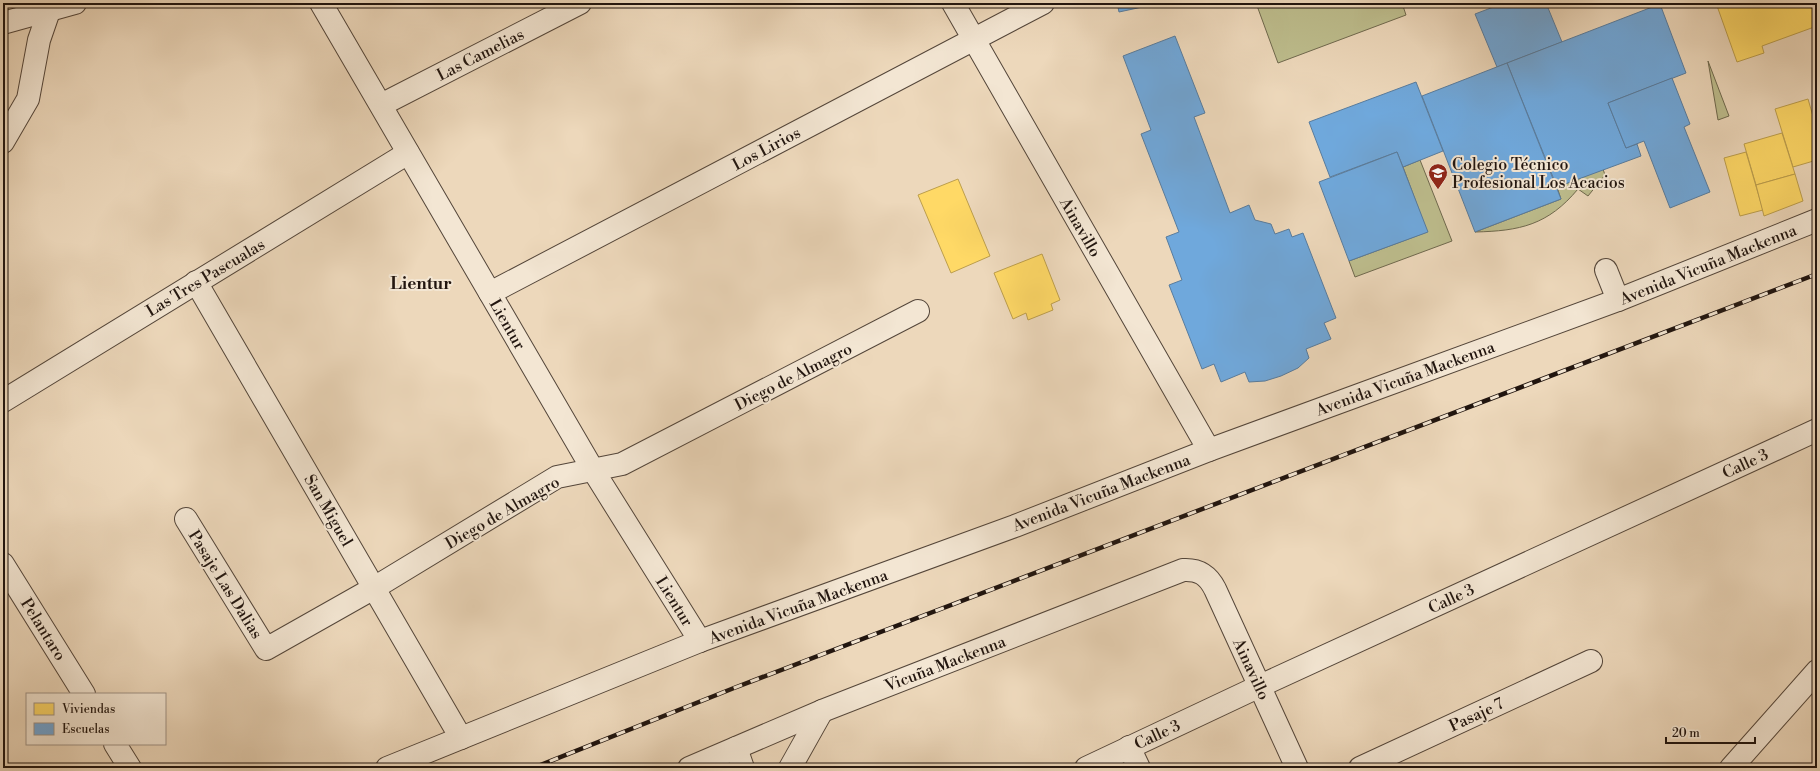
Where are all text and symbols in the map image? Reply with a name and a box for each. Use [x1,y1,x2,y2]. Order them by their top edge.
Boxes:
street label: Las Camelias [433,24,527,85]
street label: Los Lirios [729,123,804,175]
place label: Colegio Técnico Profesional Los Acacios [1452,155,1625,193]
school or university icon: Colegio Técnico Profesional Los Acacios [1427,162,1449,190]
street label: Ainavillo [1055,193,1105,261]
street label: Avenida Vicuña Mackenna [1616,220,1801,310]
street label: Las Tres Pascualas [142,234,269,321]
district label: Lientur [390,273,452,295]
street label: Lientur [485,296,530,353]
street label: Avenida Vicuña Mackenna [1312,337,1498,421]
street label: Diego de Almagro [731,339,855,415]
street label: Calle 3 [1719,444,1772,483]
street label: Avenida Vicuña Mackenna [1009,449,1194,536]
street label: San Miguel [300,471,357,550]
street label: Diego de Almagro [442,472,563,554]
street label: Pasaje Las Dalias [184,526,267,643]
street label: Avenida Vicuña Mackenna [705,565,891,649]
street label: Lientur [651,573,697,630]
street label: Calle 3 [1425,579,1478,618]
street label: Pelantaro [16,595,70,665]
street label: Vicuña Mackenna [881,631,1009,697]
street label: Ainavillo [1228,635,1274,703]
legend [26,693,166,745]
street label: Pasaje 7 [1446,694,1507,736]
text: Viviendas [61,702,115,717]
street label: Calle 3 [1131,715,1184,754]
scale bar [1666,719,1755,745]
text: Escuelas [62,722,109,737]
text: 20 m [1672,726,1700,741]

